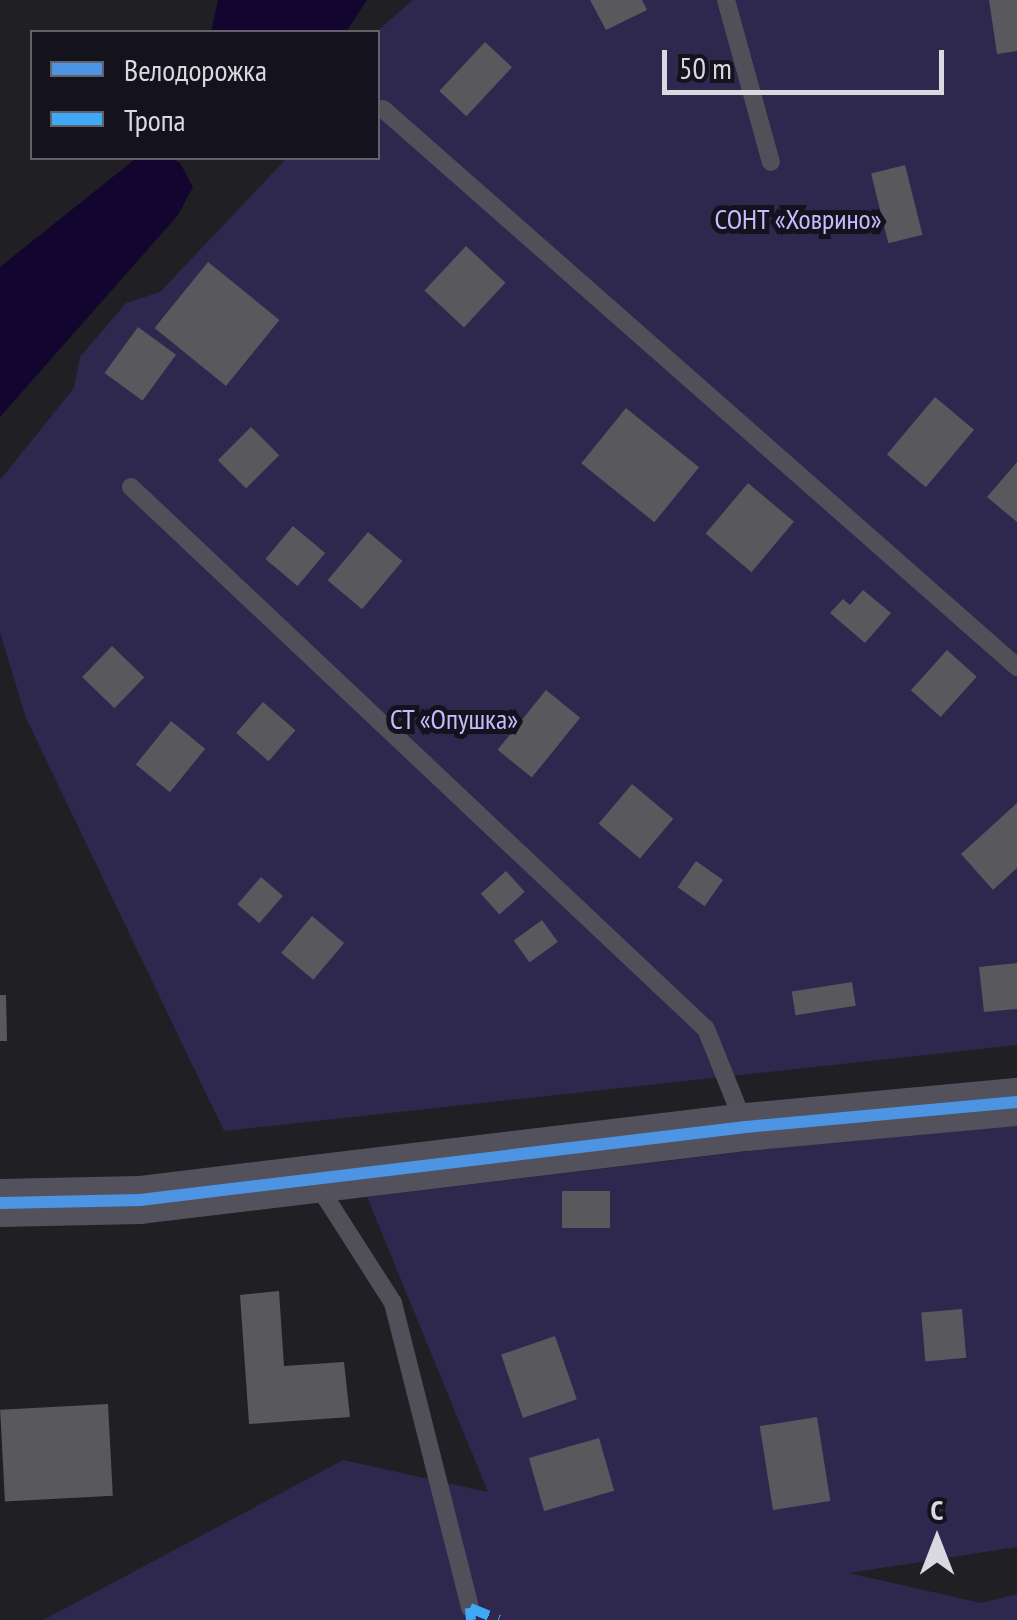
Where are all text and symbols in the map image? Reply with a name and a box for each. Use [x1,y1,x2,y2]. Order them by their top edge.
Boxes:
legend [30,30,380,160]
scale bar [667,30,950,92]
text: 50 m [679,48,732,87]
text: Велодорожка [124,50,267,89]
text: Тропа [124,100,186,139]
park label: СОНТ «Ховрино» [714,202,882,236]
park label: СТ «Опушка» [390,702,518,736]
north arrow [887,1490,987,1590]
text: С [931,1491,943,1528]

